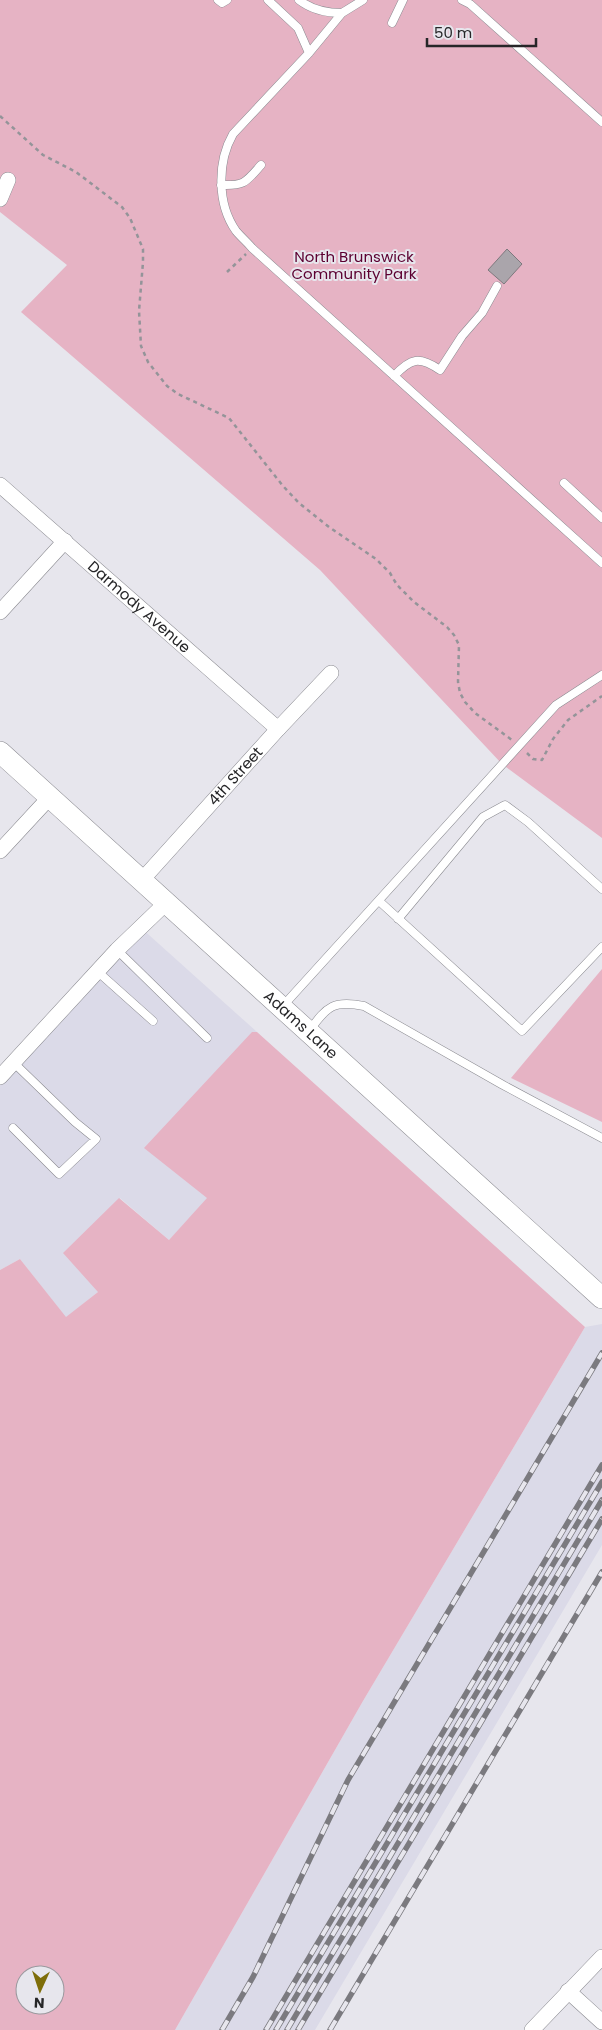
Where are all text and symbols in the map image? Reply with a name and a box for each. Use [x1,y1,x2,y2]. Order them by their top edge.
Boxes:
scale bar [427,15,536,47]
text: 50 m [434,22,472,43]
park label: North Brunswick Community Park [291,246,417,284]
street label: Darmody Avenue [83,556,195,658]
street label: 4th Street [203,742,267,810]
street label: Adams Lane [259,985,343,1063]
north arrow [15,1965,65,2015]
text: N [34,1993,45,2013]

